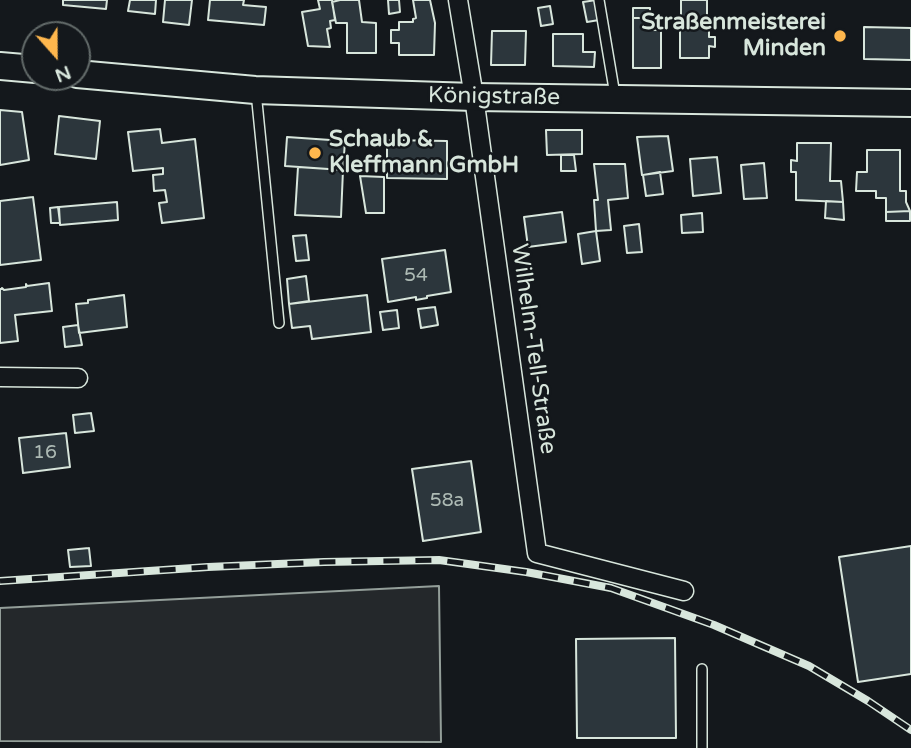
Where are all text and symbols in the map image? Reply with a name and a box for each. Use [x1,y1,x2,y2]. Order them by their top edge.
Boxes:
place label: Straßenmeisterei Minden [641,9,826,63]
north arrow [21,21,91,91]
marker: Straßenmeisterei Minden [832,28,848,44]
text: N [52,61,74,87]
street label: Königstraße [428,82,560,112]
place label: Schaub & Kleffmann GmbH [329,126,519,180]
marker: Schaub & Kleffmann GmbH [307,145,323,161]
street label: Wilhelm-Tell-Straße [505,242,561,456]
house number: 54 [404,265,428,287]
house number: 16 [33,442,57,464]
house number: 58a [430,490,464,512]

